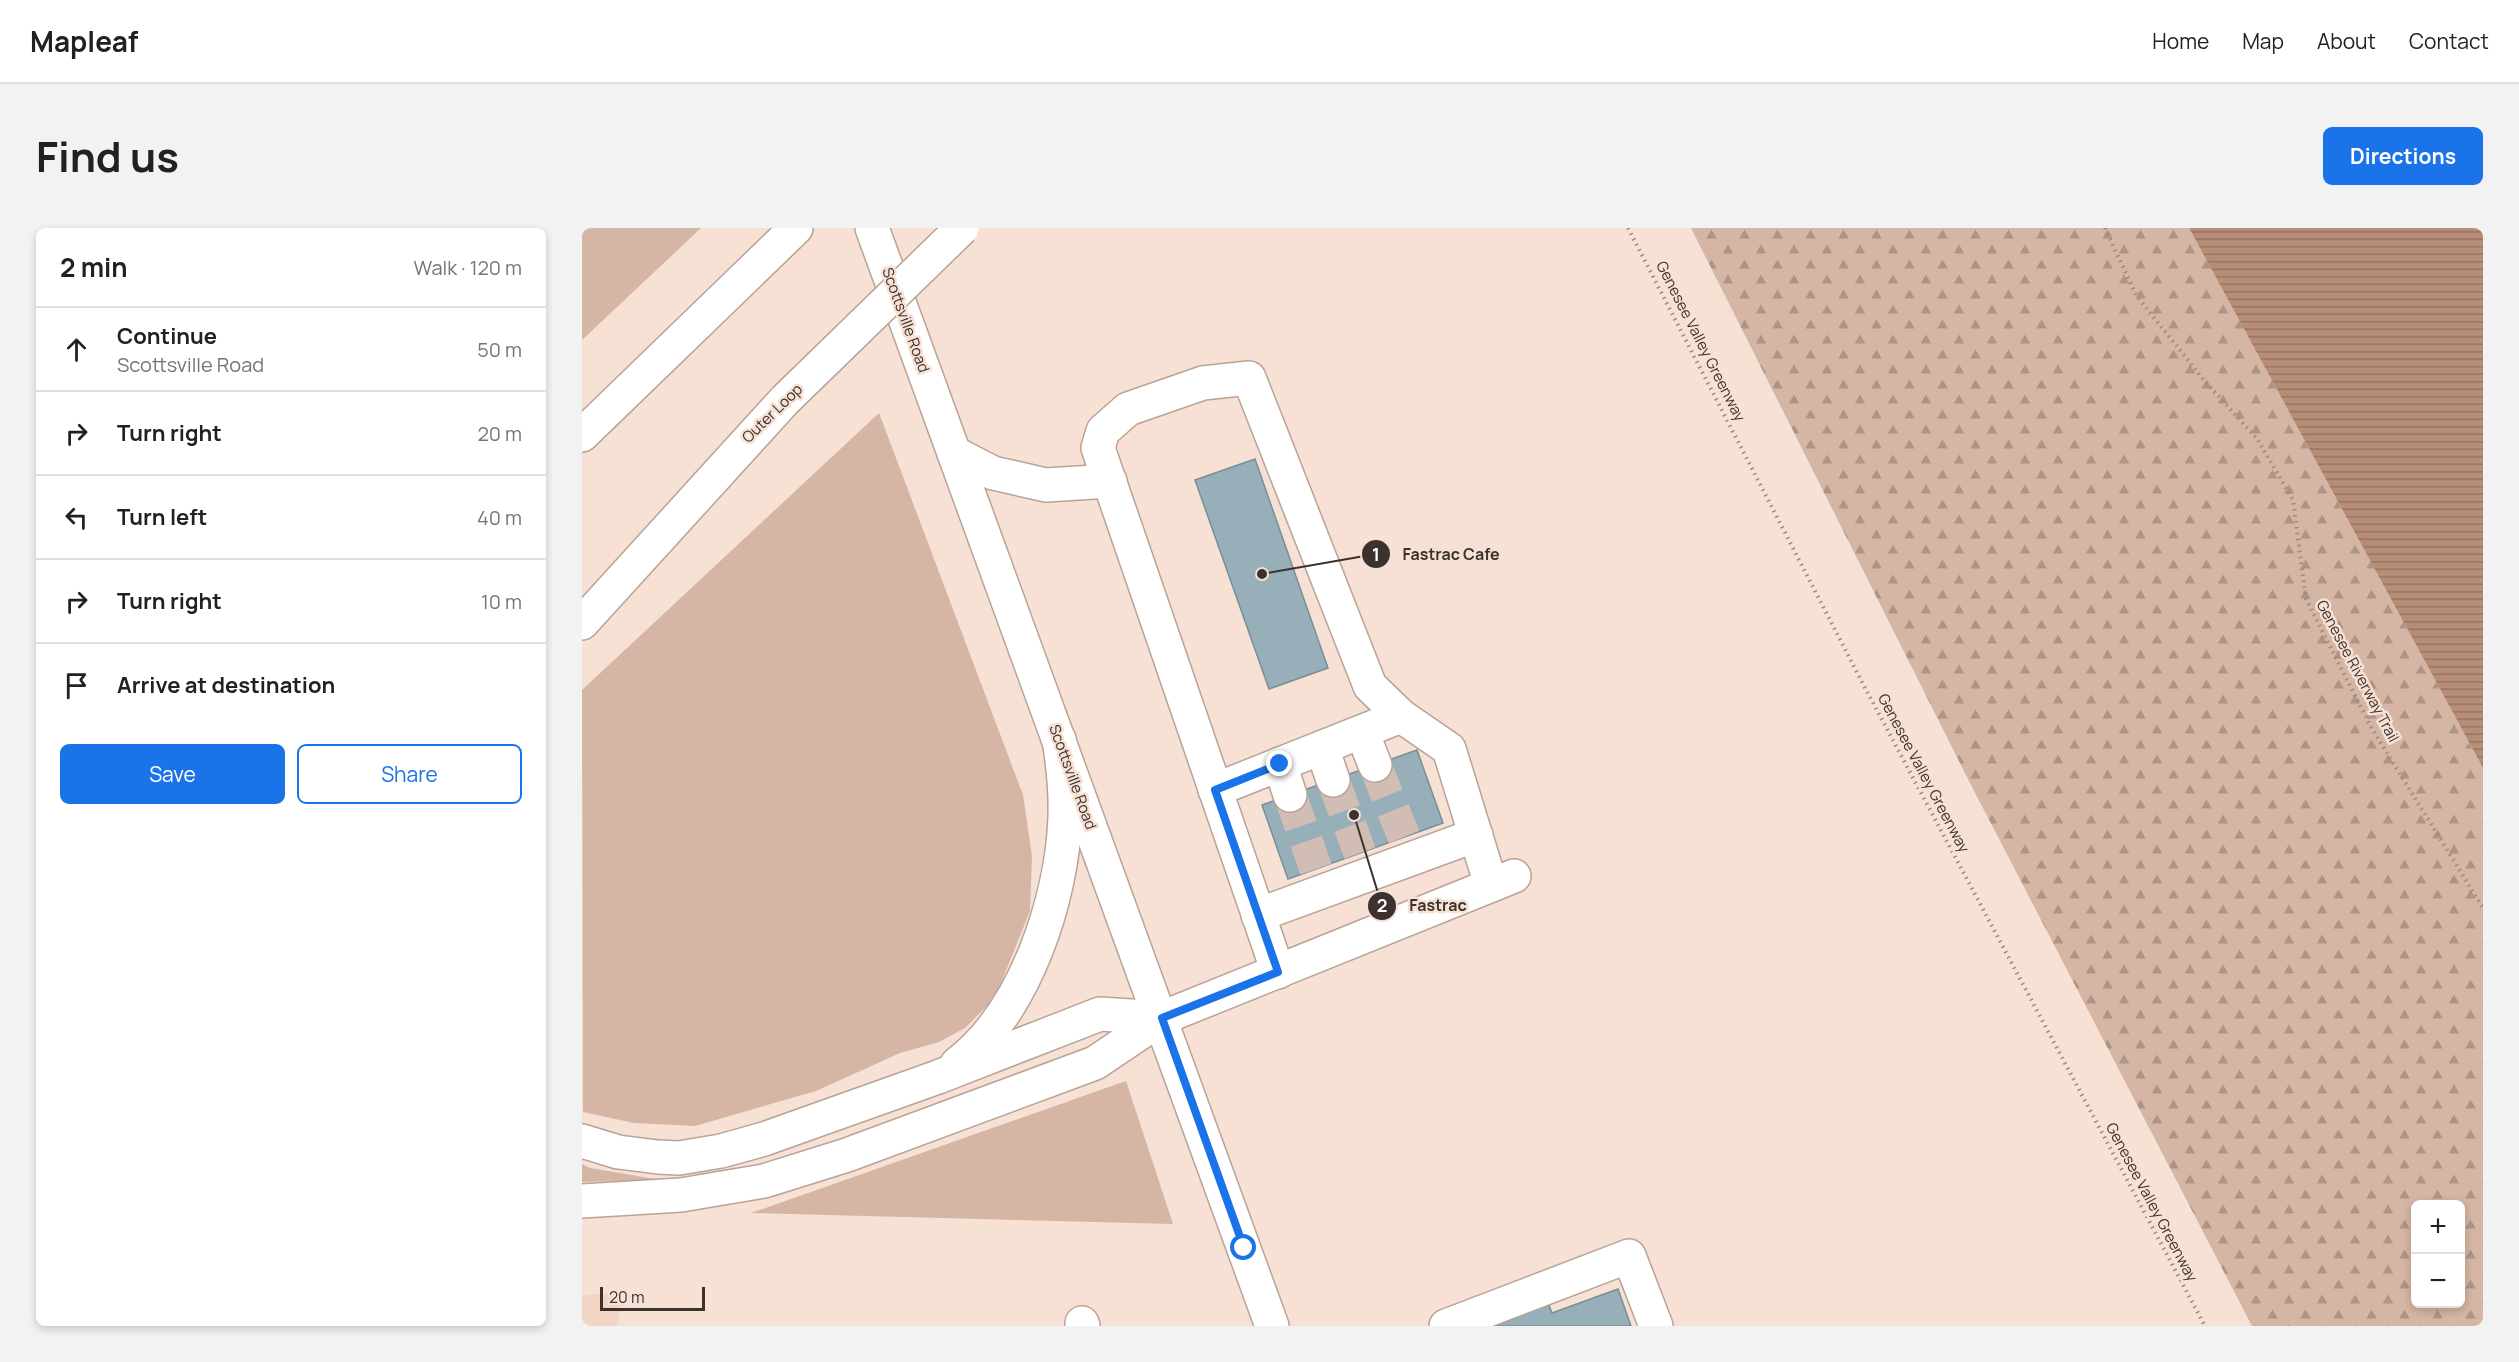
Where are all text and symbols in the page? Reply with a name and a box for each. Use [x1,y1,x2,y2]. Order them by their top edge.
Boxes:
text: Mapleaf [30,22,138,60]
text: Home [2152,27,2209,55]
text: Map [2242,27,2284,55]
text: About [2317,27,2376,55]
text: Contact [2409,27,2489,55]
text: Find us [36,127,179,185]
button: Directions [2323,127,2483,185]
text: 2 min [60,249,128,285]
text: Walk · 120 m [414,254,522,281]
street label: Genesee Valley Greenway [1651,257,1751,425]
street label: Scottsville Road [877,265,935,375]
text: Continue [117,321,217,351]
icon: ahead [60,333,93,366]
text: 50 m [477,336,522,363]
text: Scottsville Road [117,351,264,378]
street label: Outer Loop [737,379,807,447]
icon: right [60,417,93,450]
text: Turn right [117,418,222,448]
text: 20 m [477,420,522,447]
icon: left [60,501,93,534]
text: Turn left [117,502,207,532]
text: 40 m [477,504,522,531]
callout: Fastrac Cafe [1361,537,1512,571]
text: 1 [1372,542,1380,566]
text: Fastrac Cafe [1402,543,1500,565]
icon: right [60,585,93,618]
text: Turn right [117,586,222,616]
text: 10 m [481,588,522,615]
street label: Genesee Riverway Trail [2312,596,2404,746]
icon: arrive [60,669,93,702]
text: Arrive at destination [117,670,335,700]
street label: Genesee Valley Greenway [1873,690,1975,856]
street label: Scottsville Road [1044,722,1102,832]
button: Save [60,744,285,804]
button: Share [297,744,522,804]
route end [1266,750,1292,776]
callout: Fastrac [1367,889,1479,923]
text: 2 [1377,893,1387,917]
text: Fastrac [1409,894,1467,916]
street label: Genesee Valley Greenway [2101,1119,2203,1285]
map controls [2411,1200,2465,1308]
button: + [2411,1200,2465,1254]
route start [1230,1234,1256,1260]
button: − [2411,1254,2465,1308]
scale bar [600,1284,705,1312]
text: 20 m [609,1286,645,1308]

